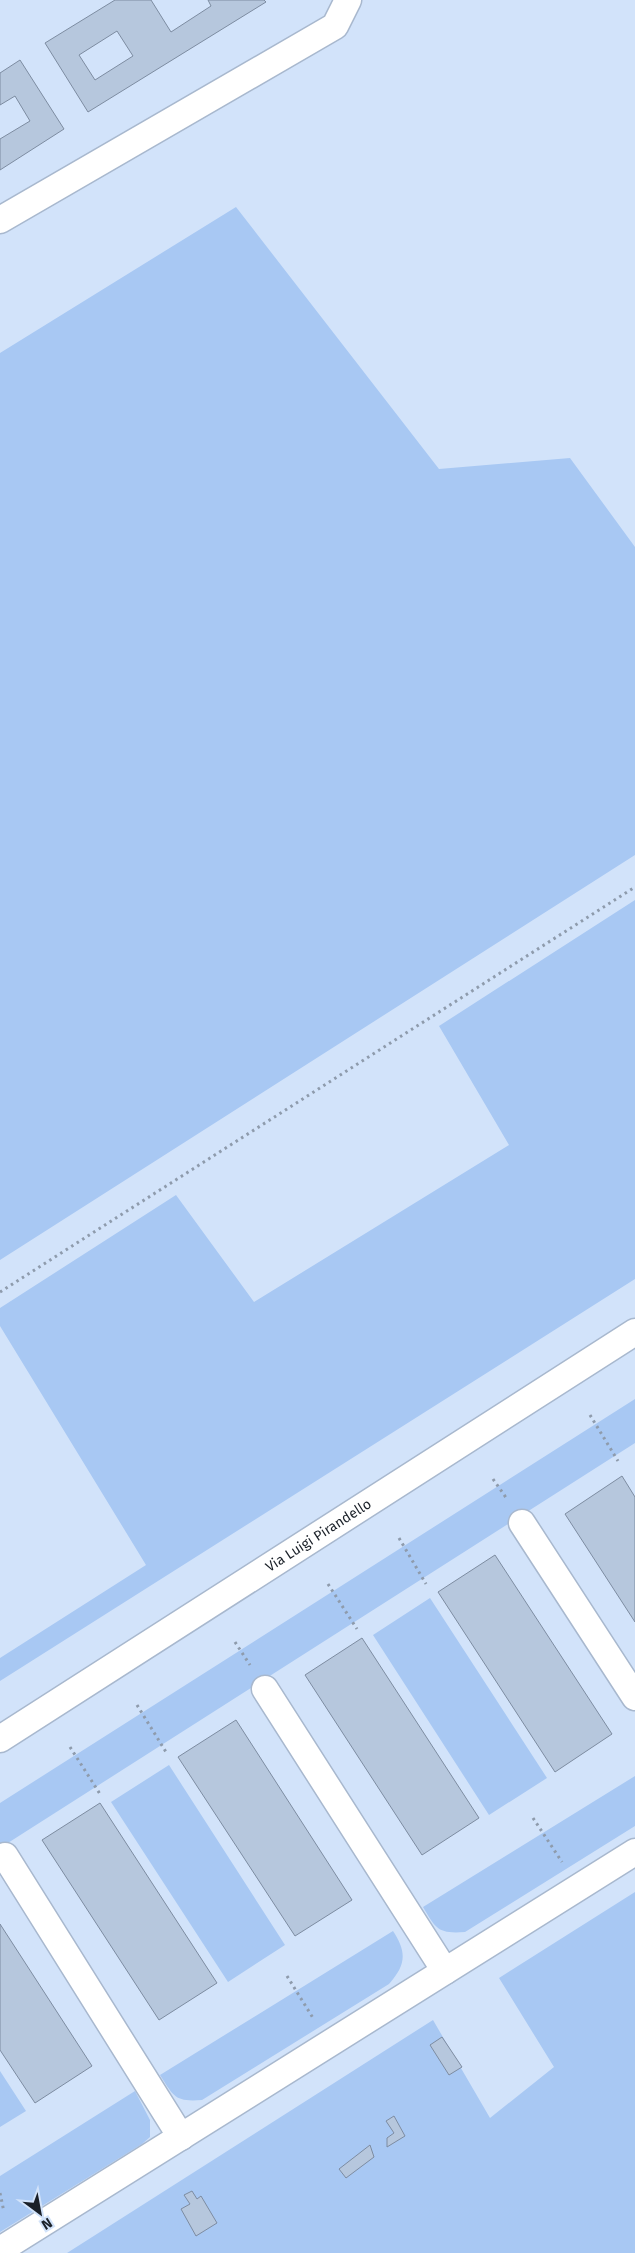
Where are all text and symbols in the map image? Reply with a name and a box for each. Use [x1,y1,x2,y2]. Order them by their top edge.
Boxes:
street label: Via Luigi Pirandello [262,1495,374,1575]
north arrow [15,2188,65,2238]
text: N [38,2214,55,2233]

